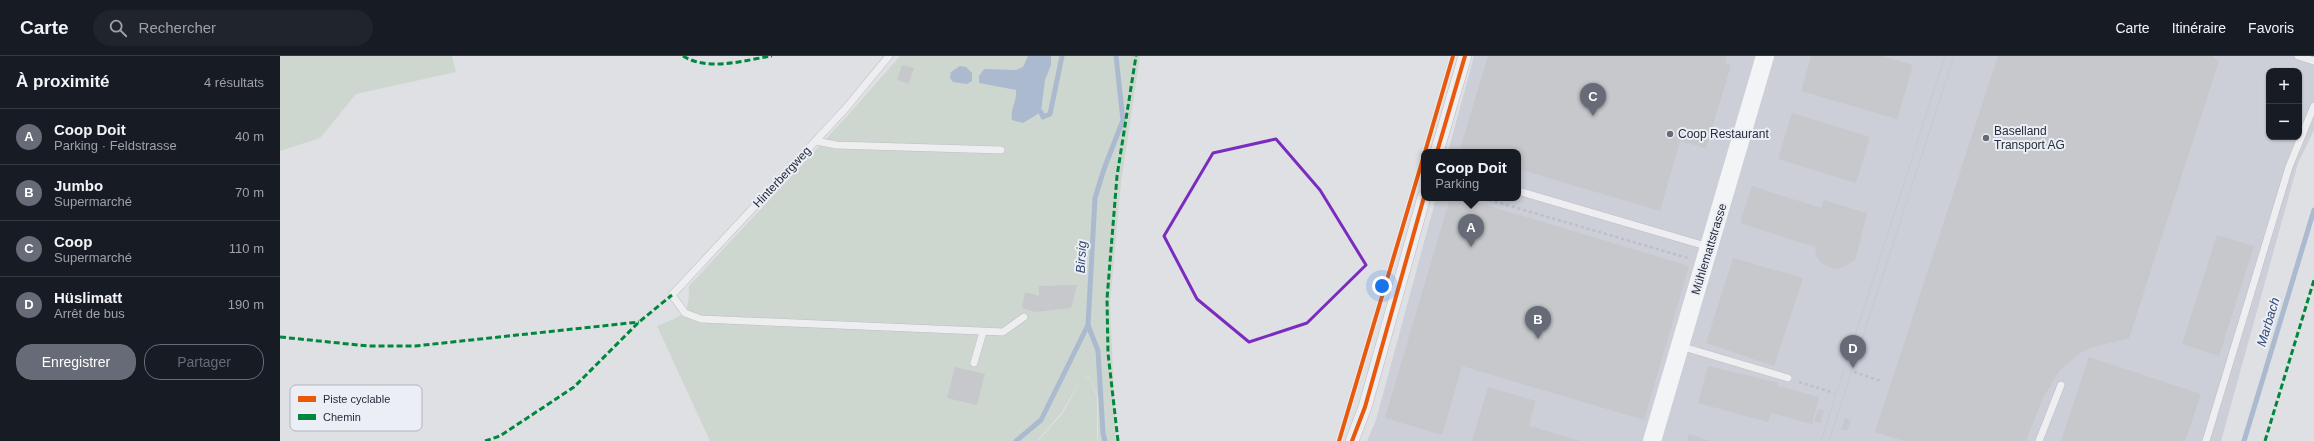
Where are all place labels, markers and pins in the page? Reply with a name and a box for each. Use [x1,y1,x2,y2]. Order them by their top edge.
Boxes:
pin: C [1580,83,1606,116]
place label: Baselland Transport AG [1994,124,2065,152]
place label: Coop Restaurant [1678,127,1769,141]
marker: Coop Restaurant [1665,129,1675,139]
marker: Baselland Transport AG [1981,133,1991,143]
pin: A [1458,214,1484,247]
pin: B [1525,306,1551,339]
pin: D [1840,335,1866,368]

